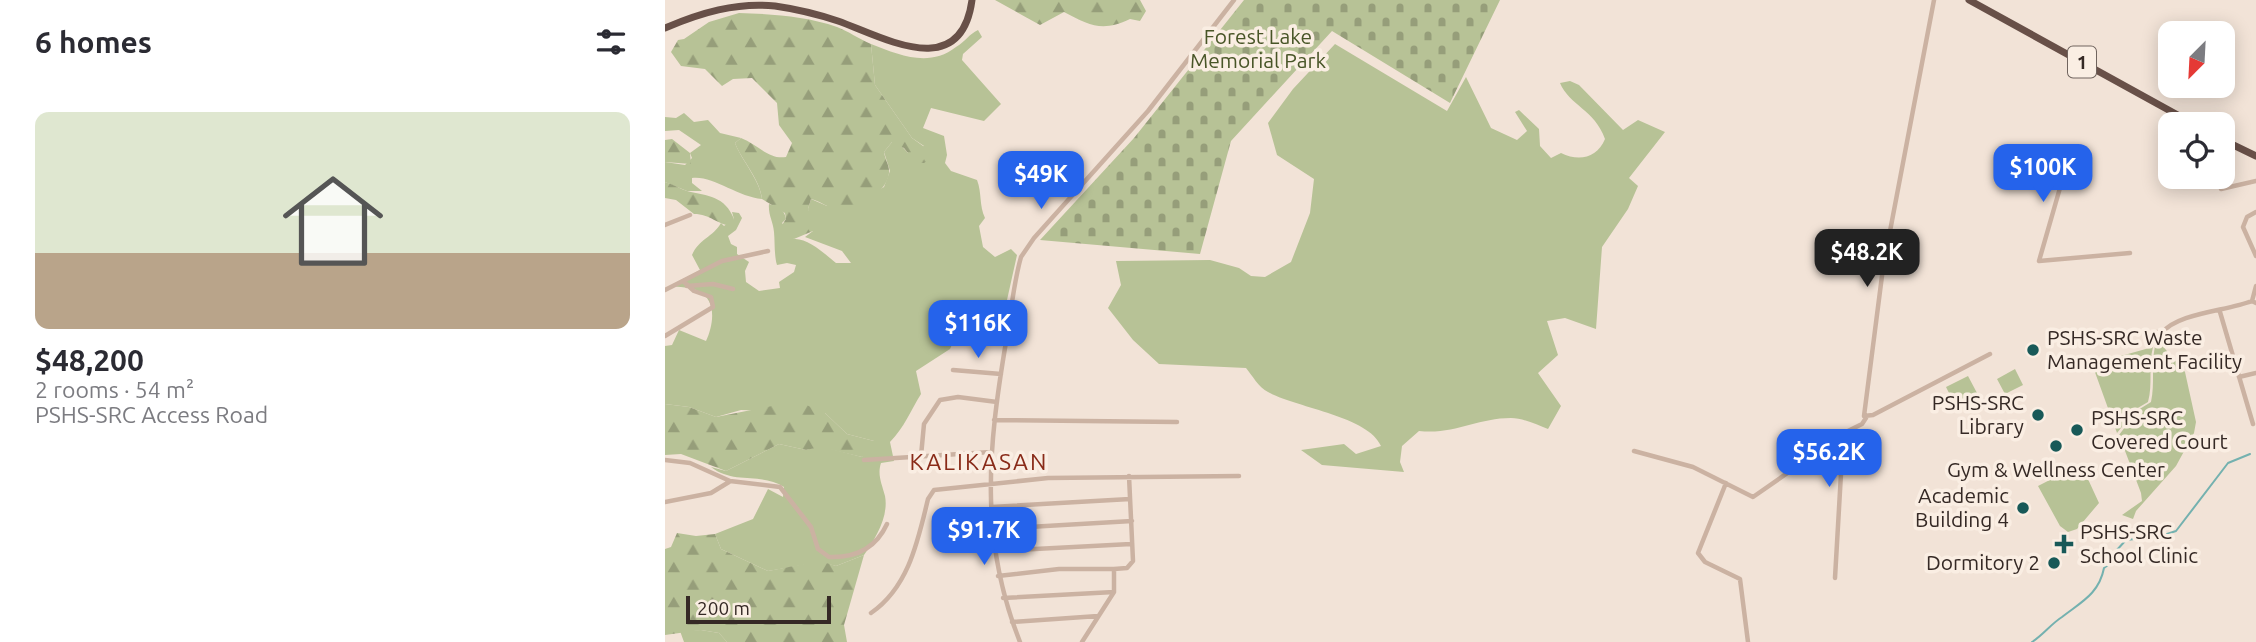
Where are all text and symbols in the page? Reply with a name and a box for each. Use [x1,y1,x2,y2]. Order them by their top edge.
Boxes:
north arrow [2158,21,2235,98]
map controls [2158,21,2235,189]
icon: filters [592,23,630,61]
park label: Forest Lake Memorial Park [1190,24,1326,72]
text: 6 homes [35,25,152,59]
road number: 1 [2068,46,2096,78]
button: locate [2158,112,2235,189]
pin: $100K [1994,144,2092,204]
pin: $49K [1000,152,1082,211]
text: $100K [2009,154,2077,179]
icon: home [270,158,396,284]
text: $49K [1014,161,1068,186]
pin: $48.2K [1810,230,1924,289]
text: $48.2K [1831,239,1903,264]
pin: $116K [929,300,1027,360]
text: $116K [944,310,1012,335]
place label: PSHS-SRC Waste Management Facility [2047,325,2242,373]
marker: PSHS-SRC Waste Management Facility [2025,342,2041,358]
text: $48,200 [35,343,144,377]
text: 2 rooms · 54 m² [35,377,194,402]
place label: PSHS-SRC Library [1932,390,2024,438]
text: PSHS-SRC Access Road [35,402,268,427]
place label: PSHS-SRC Covered Court [2091,405,2228,453]
marker: PSHS-SRC Library [2030,407,2046,423]
marker: PSHS-SRC Covered Court [2069,422,2085,438]
pin: $56.2K [1772,430,1886,489]
marker: Gym & Wellness Center [2048,438,2064,454]
text: $56.2K [1793,439,1865,464]
district label: KALIKASAN [910,449,1048,474]
place label: Gym & Wellness Center [1947,457,2165,481]
place label: Academic Building 4 [1915,483,2009,531]
marker: Academic Building 4 [2015,500,2031,516]
pin: $91.7K [927,508,1041,567]
text: $91.7K [948,517,1020,542]
place label: PSHS-SRC School Clinic [2080,519,2198,567]
marker: PSHS-SRC School Clinic [2054,534,2074,554]
place label: Dormitory 2 [1926,550,2040,574]
marker: Dormitory 2 [2046,555,2062,571]
scale bar [686,593,831,625]
text: 200 m [697,597,750,619]

